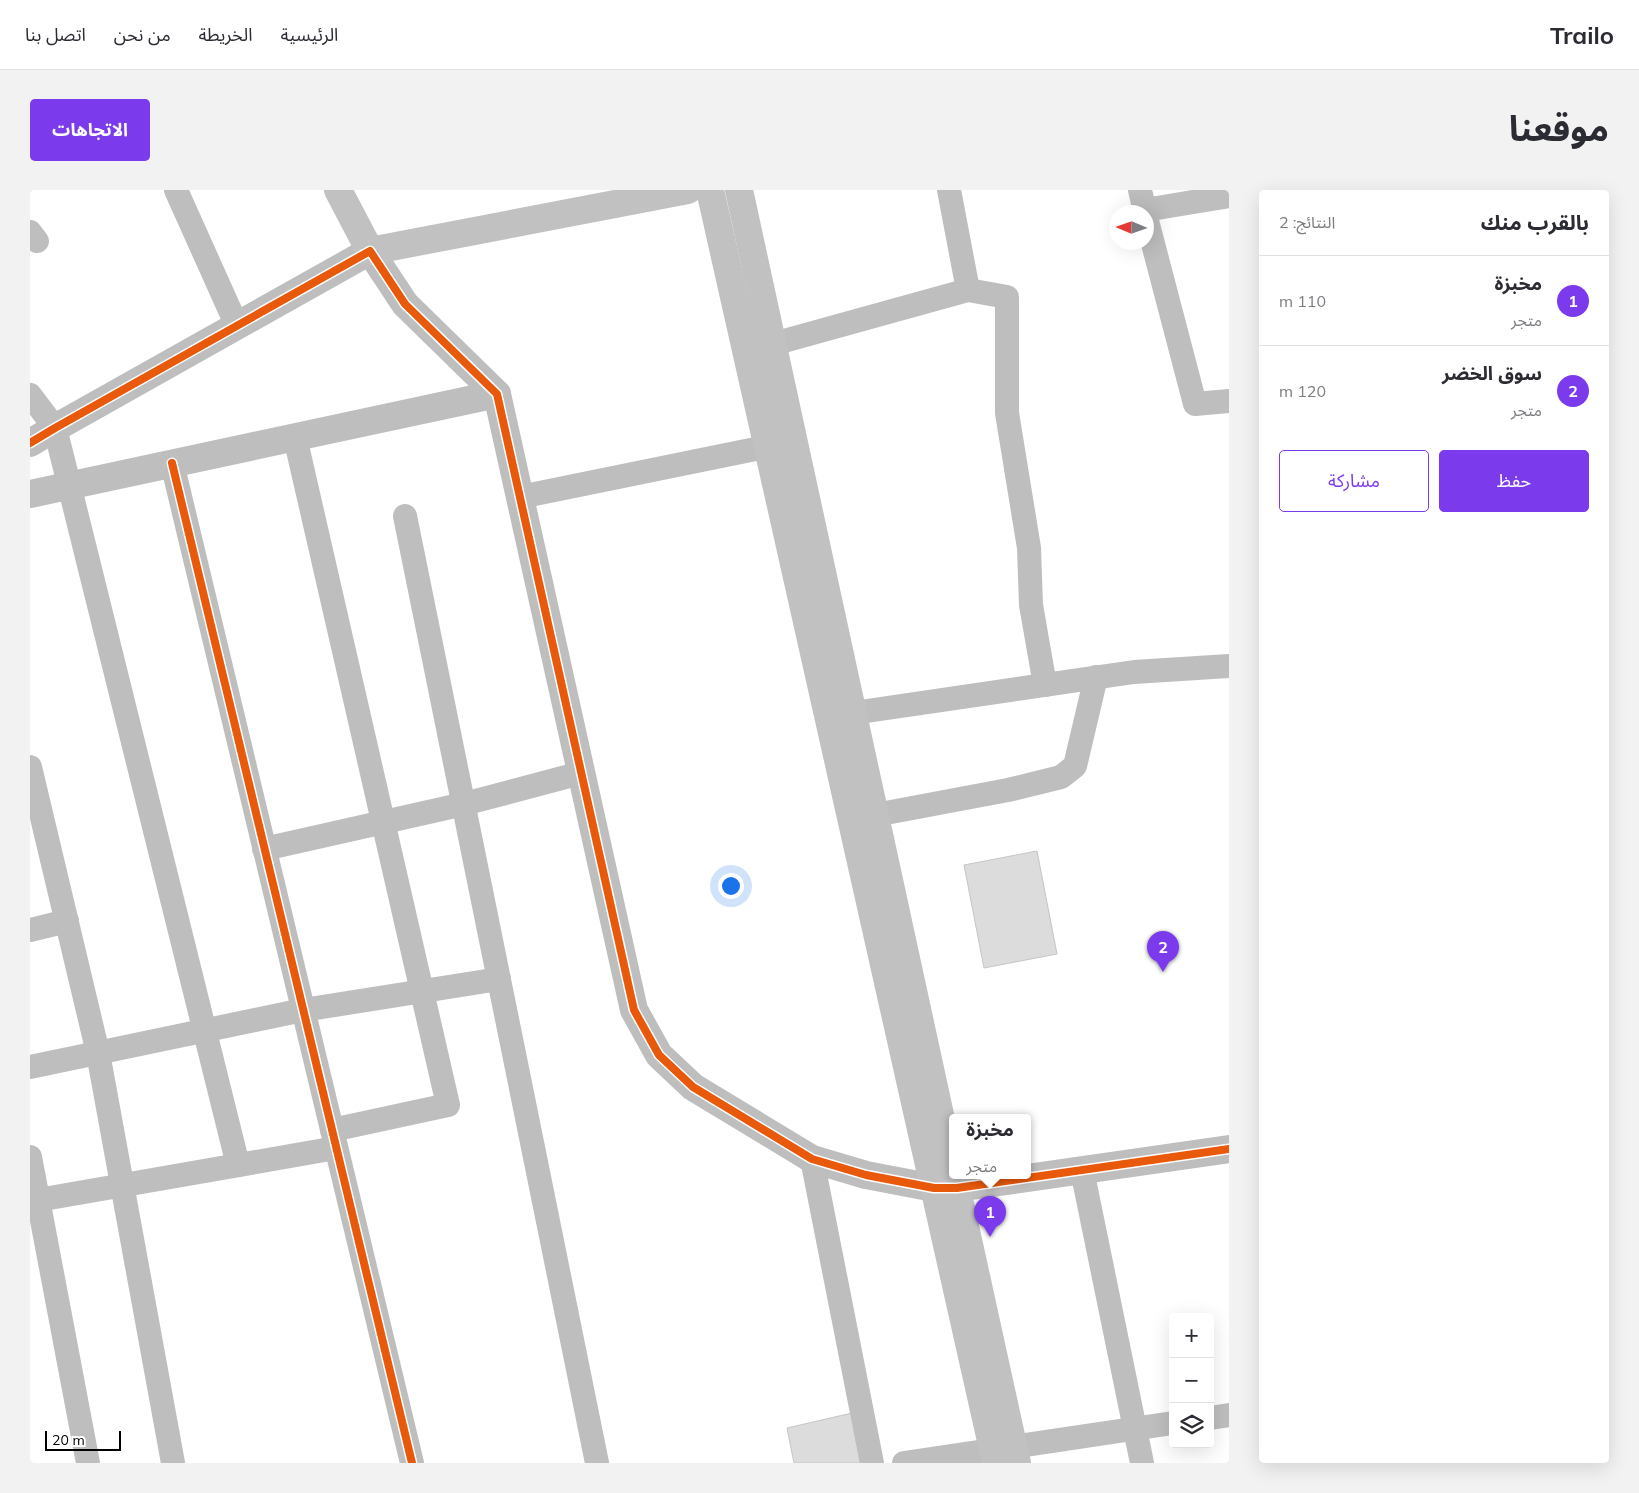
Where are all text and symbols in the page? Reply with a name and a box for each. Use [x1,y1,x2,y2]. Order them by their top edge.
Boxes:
text: Trailo [1550,20,1614,50]
text: اتصل بنا [25,23,86,46]
text: من نحن [114,23,171,46]
text: الخريطة [199,23,253,46]
text: الرئيسية [281,23,338,46]
button: الاتجاهات [30,99,150,161]
text: موقعنا [1509,106,1609,150]
north arrow [1109,205,1154,250]
text: بالقرب منك [1481,209,1589,235]
text: النتائج: 2 [1279,212,1335,232]
text: مخبزة [1494,271,1542,295]
text: 110 m [1279,291,1326,311]
text: 1 [1568,291,1578,311]
text: متجر [1511,310,1542,330]
text: سوق الخضر [1442,361,1542,385]
text: 120 m [1279,381,1326,401]
text: 2 [1568,381,1578,401]
text: متجر [1511,400,1542,420]
button: مشاركة [1279,450,1429,512]
button: حفظ [1439,450,1589,512]
your location [718,873,744,899]
pin: 2 [1147,931,1179,972]
popup [949,1114,1031,1179]
text: مخبزة [966,1117,1014,1141]
text: متجر [966,1156,997,1176]
pin: 1 [974,1196,1006,1237]
map controls [1169,1313,1214,1448]
button: + [1169,1313,1214,1358]
button: − [1169,1358,1214,1403]
button: layers [1169,1403,1214,1448]
scale bar [45,1428,121,1451]
text: 20 m [52,1431,85,1449]

